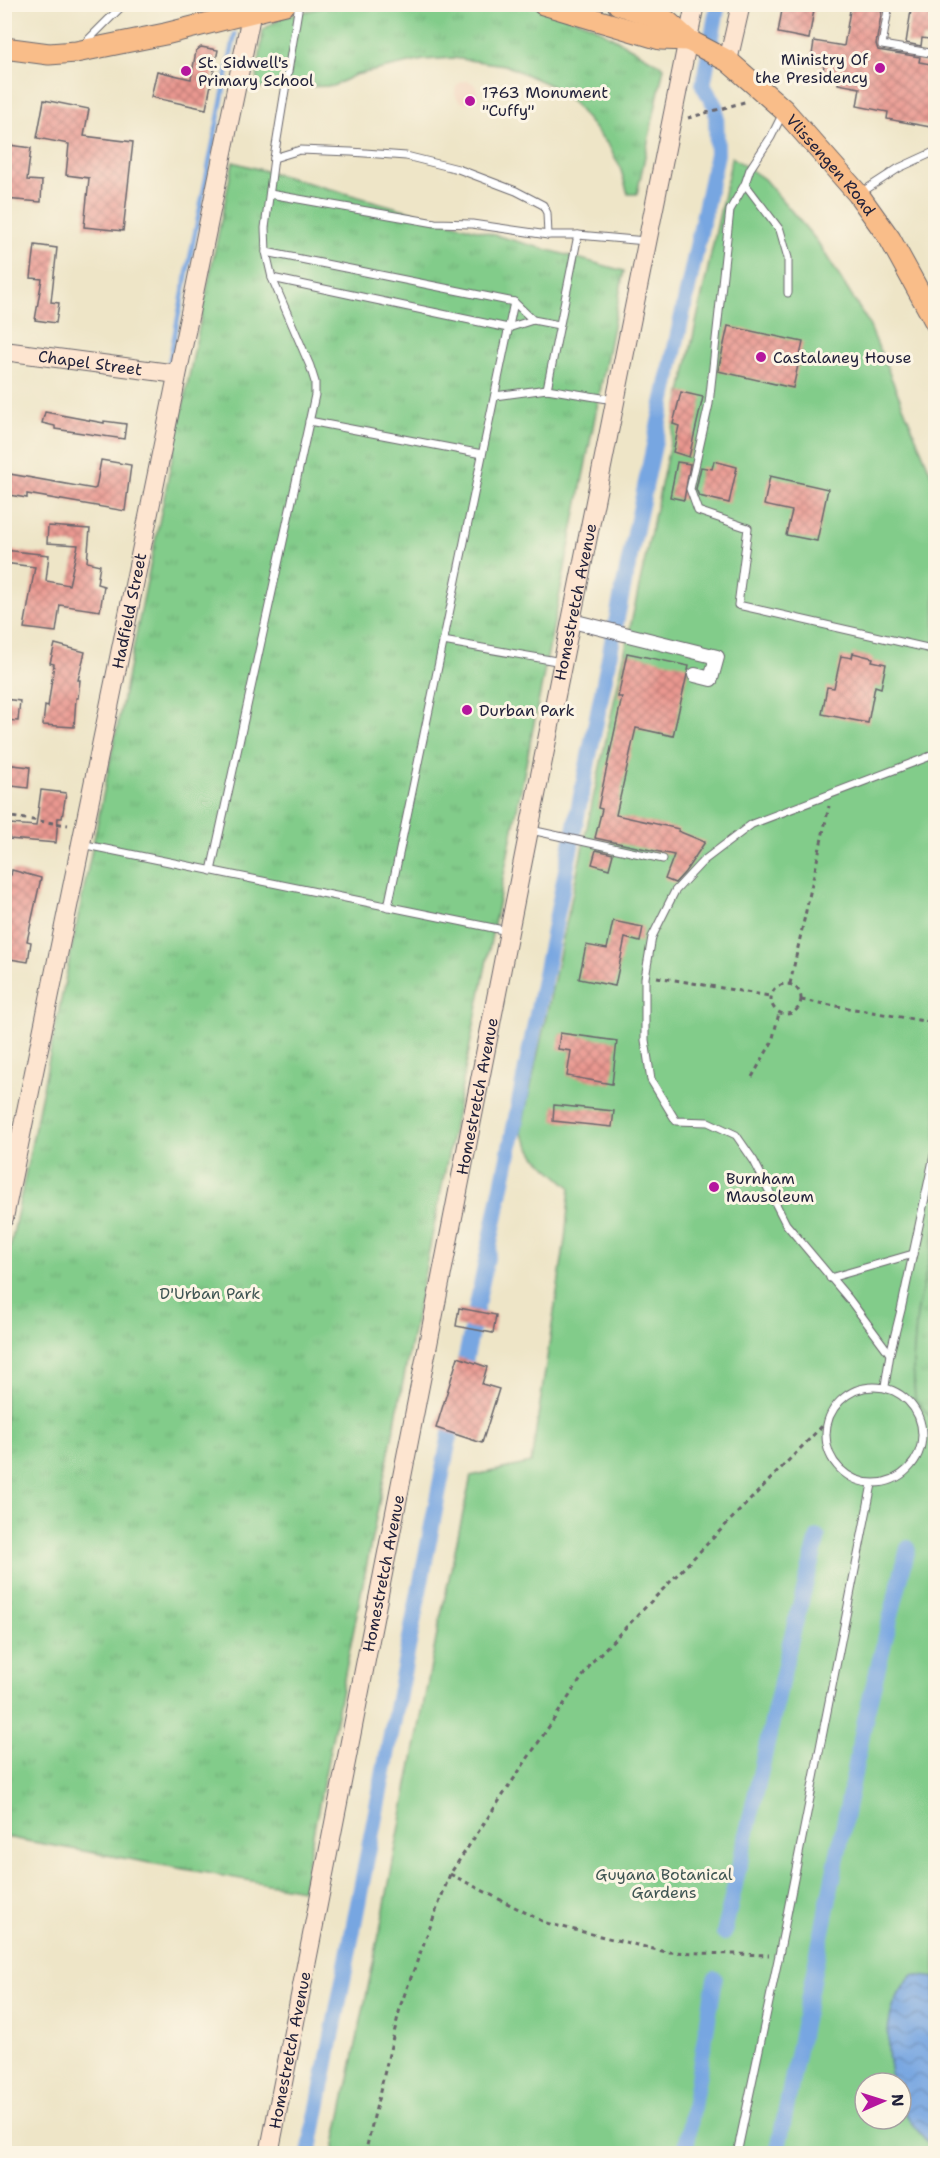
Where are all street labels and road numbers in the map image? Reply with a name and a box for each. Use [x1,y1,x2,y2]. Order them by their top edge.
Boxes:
street label: Vlissengen Road [781,110,880,220]
street label: Chapel Street [37,346,143,380]
street label: Homestretch Avenue [549,521,601,682]
street label: Hadfield Street [107,551,151,671]
street label: Homestretch Avenue [451,1016,503,1177]
street label: Homestretch Avenue [358,1493,409,1654]
street label: Homestretch Avenue [264,1970,316,2131]

